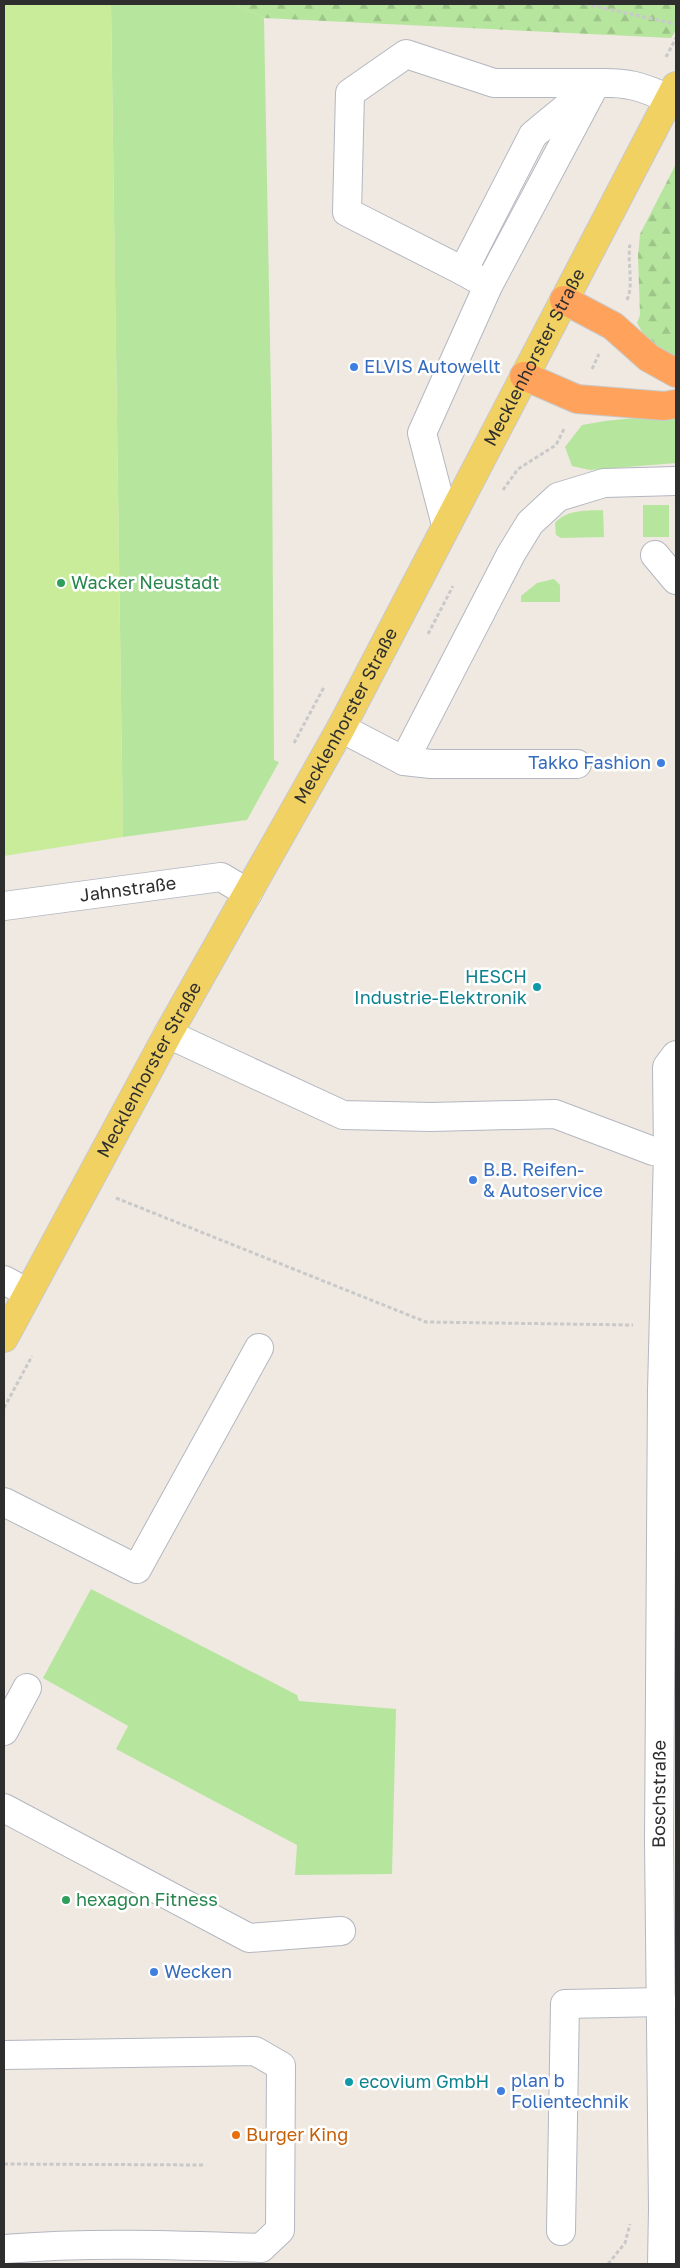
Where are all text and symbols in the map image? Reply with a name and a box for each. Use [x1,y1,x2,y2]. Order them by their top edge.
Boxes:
street label: Mecklenhorster Straße [478,264,589,449]
place label: ELVIS Autowellt [364,355,501,377]
marker: ELVIS Autowellt [348,361,360,373]
place label: Wacker Neustadt [71,571,220,593]
marker: Wacker Neustadt [55,577,67,589]
street label: Mecklenhorster Straße [289,624,401,807]
place label: Takko Fashion [528,751,651,773]
marker: Takko Fashion [655,757,667,769]
street label: Jahnstraße [78,871,177,906]
place label: HESCH Industrie-Elektronik [354,965,527,1008]
street label: Mecklenhorster Straße [91,978,205,1161]
marker: HESCH Industrie-Elektronik [531,981,543,993]
place label: B.B. Reifen- & Autoservice [483,1158,603,1201]
marker: B.B. Reifen- & Autoservice [467,1174,479,1186]
street label: Boschstraße [647,1740,670,1848]
place label: hexagon Fitness [76,1888,218,1910]
marker: hexagon Fitness [60,1894,72,1906]
place label: Wecken [164,1960,232,1982]
marker: Wecken [148,1966,160,1978]
place label: plan b Folientechnik [511,2069,629,2112]
place label: ecovium GmbH [359,2070,489,2092]
marker: ecovium GmbH [343,2076,355,2088]
marker: plan b Folientechnik [495,2085,507,2097]
place label: Burger King [246,2123,348,2145]
marker: Burger King [230,2129,242,2141]

